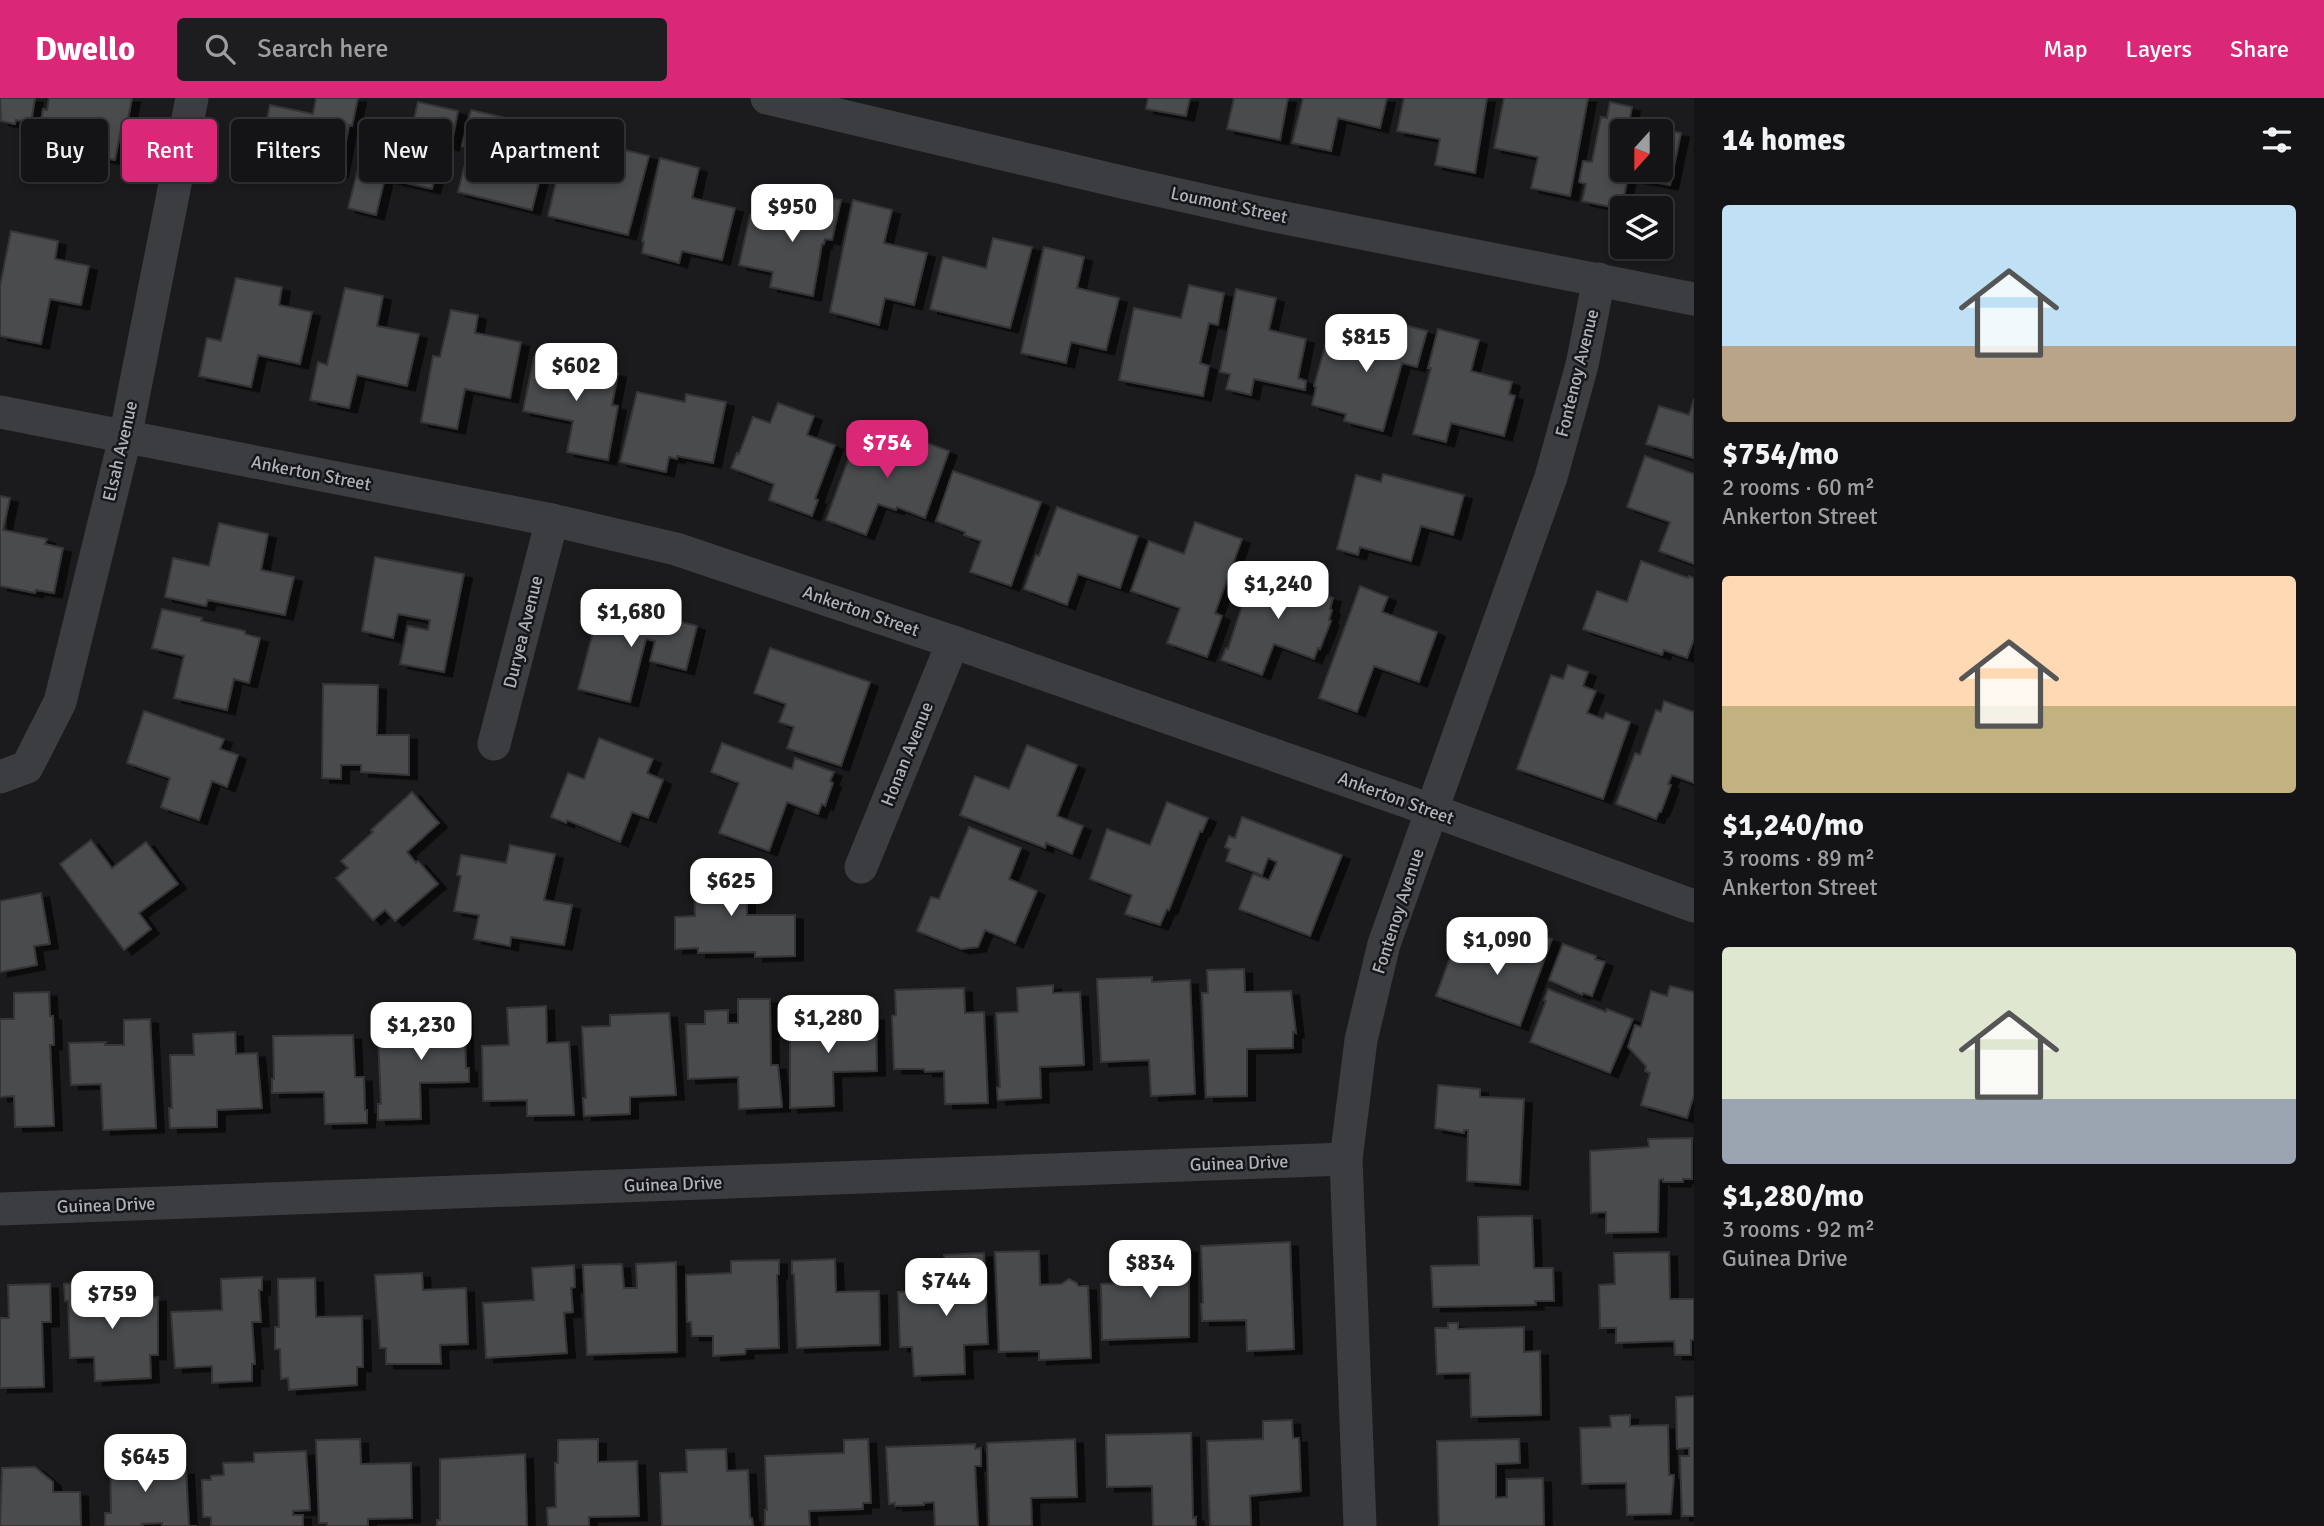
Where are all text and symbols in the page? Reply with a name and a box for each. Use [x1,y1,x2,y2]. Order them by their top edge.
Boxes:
search box [177,18,667,81]
text: Dwello [35,29,135,70]
icon: search [201,30,239,68]
text: Search here [257,33,388,65]
text: Map [2043,34,2088,64]
text: Layers [2126,34,2192,64]
text: Share [2230,34,2289,64]
chip: Buy [21,119,108,182]
chip: Rent [122,119,217,182]
chip: Filters [231,119,345,182]
chip: New [359,119,452,182]
chip: Apartment [466,119,624,182]
north arrow [1610,119,1673,182]
map controls [1610,119,1673,259]
icon: filters [2258,121,2296,159]
text: 14 homes [1722,122,1845,159]
street label: Loumont Street [1169,182,1289,228]
pin: $950 [751,184,833,244]
text: $950 [767,192,817,221]
button: layers [1610,196,1673,259]
icon: home [1946,250,2072,376]
street label: Fontenoy Avenue [1551,307,1603,439]
pin: $815 [1325,314,1407,374]
text: $815 [1341,322,1391,351]
pin: $602 [535,344,617,403]
text: $602 [551,351,601,380]
street label: Elsah Avenue [98,399,142,503]
pin: $754 [846,420,928,480]
text: $754 [862,428,912,457]
text: $754/mo [1722,436,1839,473]
street label: Ankerton Street [249,451,373,495]
text: 2 rooms · 60 m² [1722,473,1875,502]
text: Ankerton Street [1722,502,1877,531]
pin: $1,240 [1221,561,1335,621]
text: $1,240 [1244,569,1312,598]
street label: Duryea Avenue [498,573,548,691]
street label: Ankerton Street [800,581,922,641]
pin: $1,680 [574,589,688,649]
text: $1,680 [597,597,665,626]
icon: home [1946,621,2072,747]
street label: Honan Avenue [876,699,938,809]
street label: Ankerton Street [1335,767,1457,829]
text: $1,240/mo [1722,807,1864,844]
text: 3 rooms · 89 m² [1722,844,1875,873]
street label: Fontenoy Avenue [1367,845,1429,977]
pin: $625 [690,858,772,918]
text: $625 [706,866,756,895]
text: Ankerton Street [1722,873,1877,902]
pin: $1,090 [1440,918,1554,977]
text: $1,090 [1463,925,1531,954]
icon: home [1946,992,2072,1118]
pin: $1,280 [771,996,885,1055]
pin: $1,230 [364,1002,478,1062]
text: $1,280 [794,1003,862,1032]
text: $1,230 [387,1010,455,1039]
street label: Guinea Drive [1189,1150,1289,1176]
street label: Guinea Drive [623,1171,723,1197]
text: $1,280/mo [1722,1178,1864,1215]
street label: Guinea Drive [56,1192,156,1218]
text: 3 rooms · 92 m² [1722,1215,1875,1244]
pin: $834 [1109,1240,1191,1300]
text: Guinea Drive [1722,1244,1848,1273]
text: $834 [1125,1248,1175,1277]
pin: $744 [905,1258,987,1318]
text: $744 [921,1266,971,1295]
pin: $759 [71,1272,153,1331]
text: $759 [87,1279,137,1308]
pin: $645 [104,1434,186,1494]
text: $645 [120,1442,170,1471]

